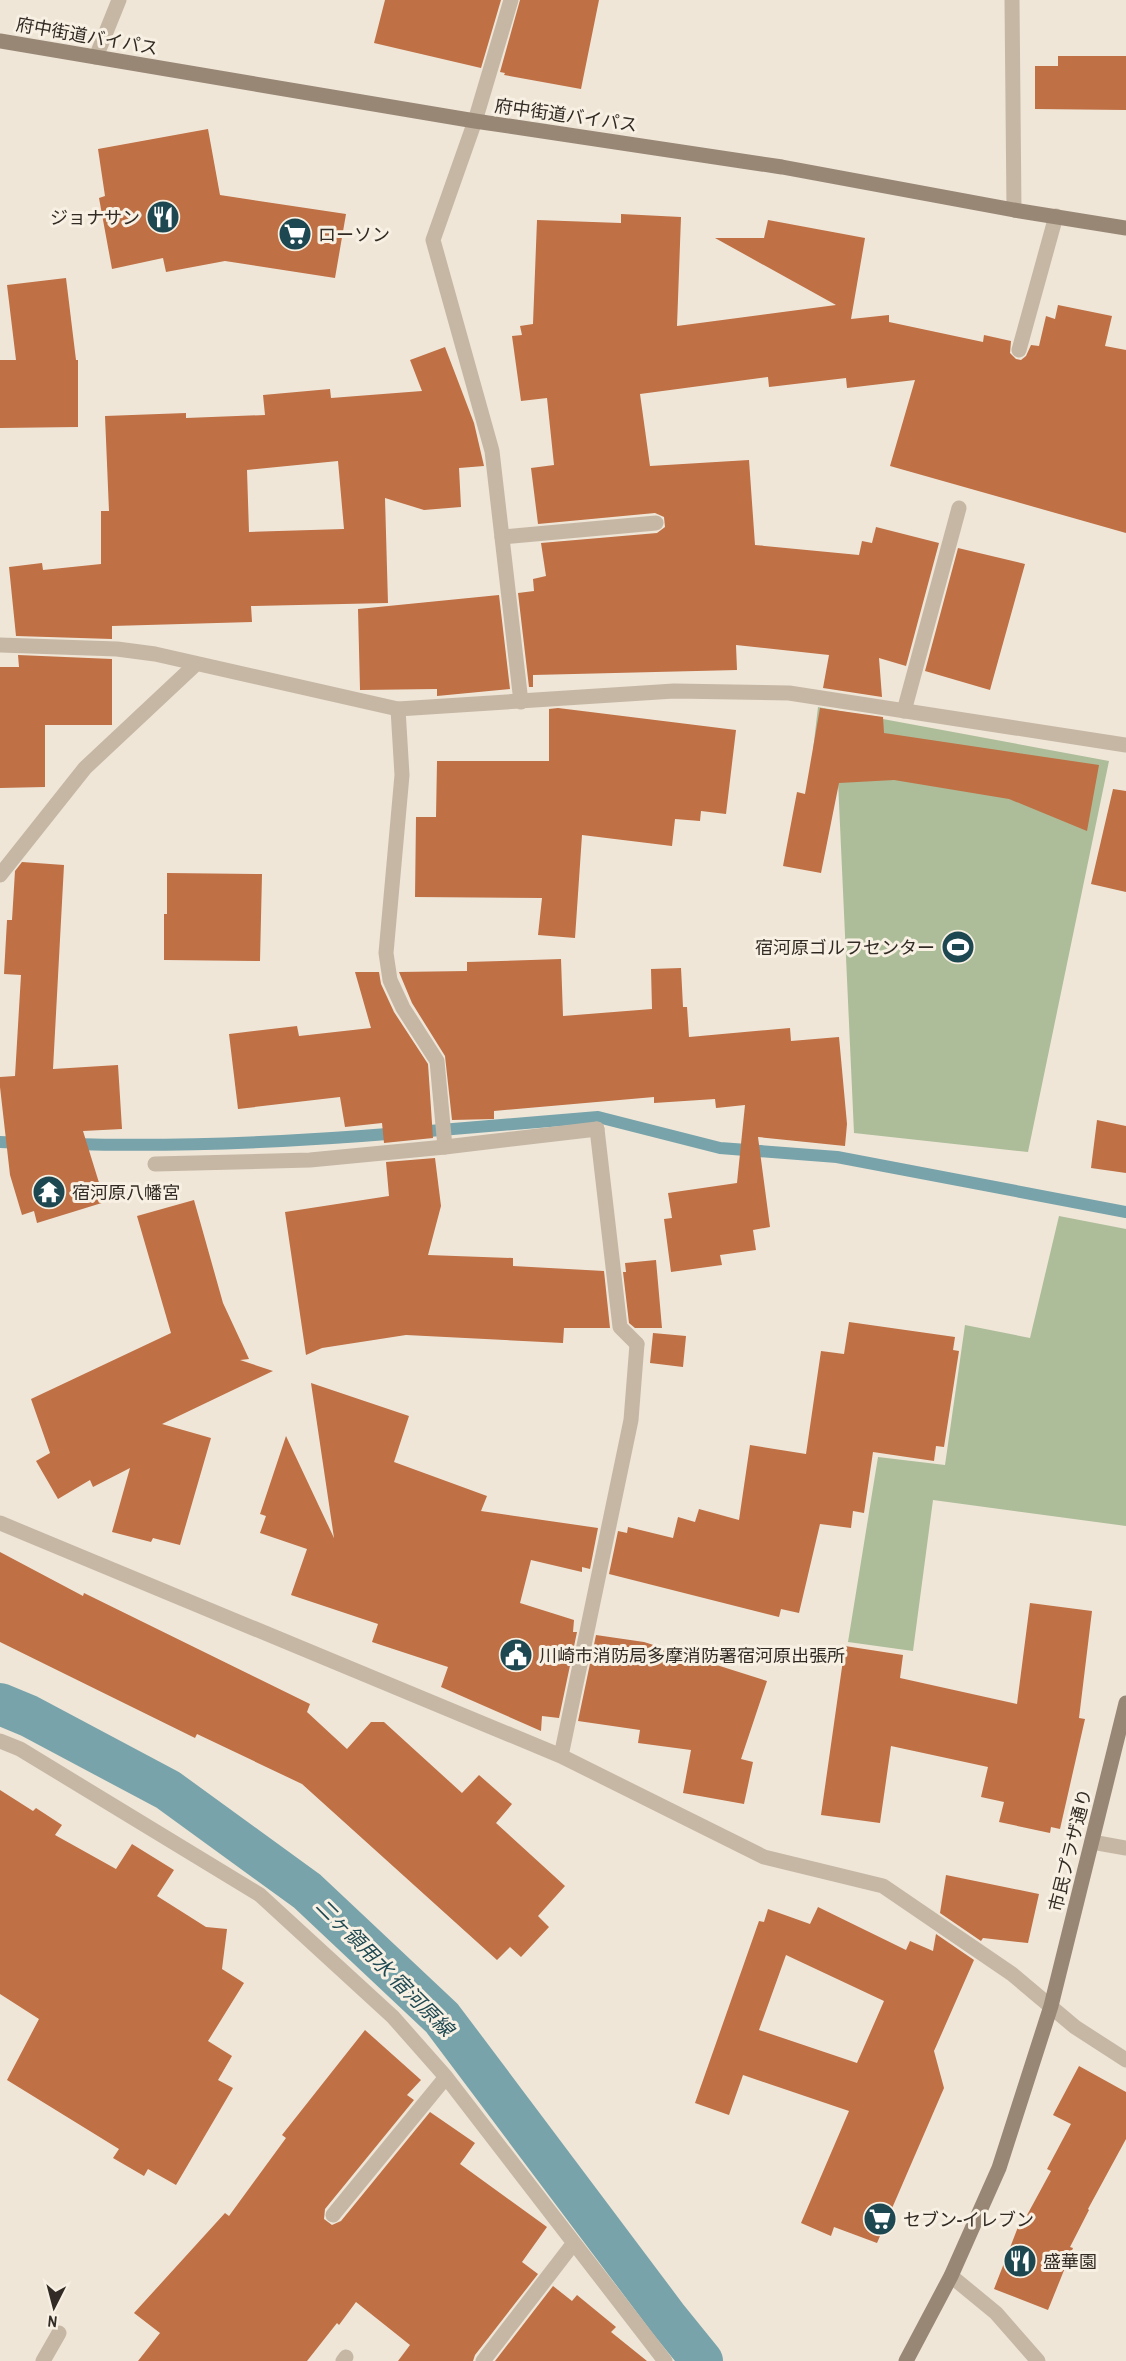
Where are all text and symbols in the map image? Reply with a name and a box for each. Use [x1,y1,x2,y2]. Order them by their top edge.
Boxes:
street label: 府中街道バイパス [14,11,160,61]
street label: 府中街道バイパス [493,93,639,137]
restaurant icon: ジョナサン [145,199,181,235]
place label: ジョナサン [50,205,140,230]
supermarket icon: ローソン [277,216,313,252]
place label: ローソン [318,222,390,247]
sports icon: 宿河原ゴルフセンター [940,929,976,965]
place label: 宿河原ゴルフセンター [755,935,935,960]
temple icon: 宿河原八幡宮 [31,1174,67,1210]
place label: 宿河原八幡宮 [72,1180,180,1205]
public building icon: 川崎市消防局多摩消防署宿河原出張所 [498,1637,534,1673]
place label: 川崎市消防局多摩消防署宿河原出張所 [539,1643,845,1668]
street label: 市民プラザ通り [1043,1786,1097,1914]
water label: 二ヶ領用水 宿河原線 [310,1892,462,2044]
supermarket icon: セブン-イレブン [862,2201,898,2237]
place label: セブン-イレブン [903,2207,1034,2232]
restaurant icon: 盛華園 [1002,2243,1038,2279]
place label: 盛華園 [1043,2249,1097,2274]
north arrow [24,2277,84,2337]
text: N [47,2310,58,2333]

